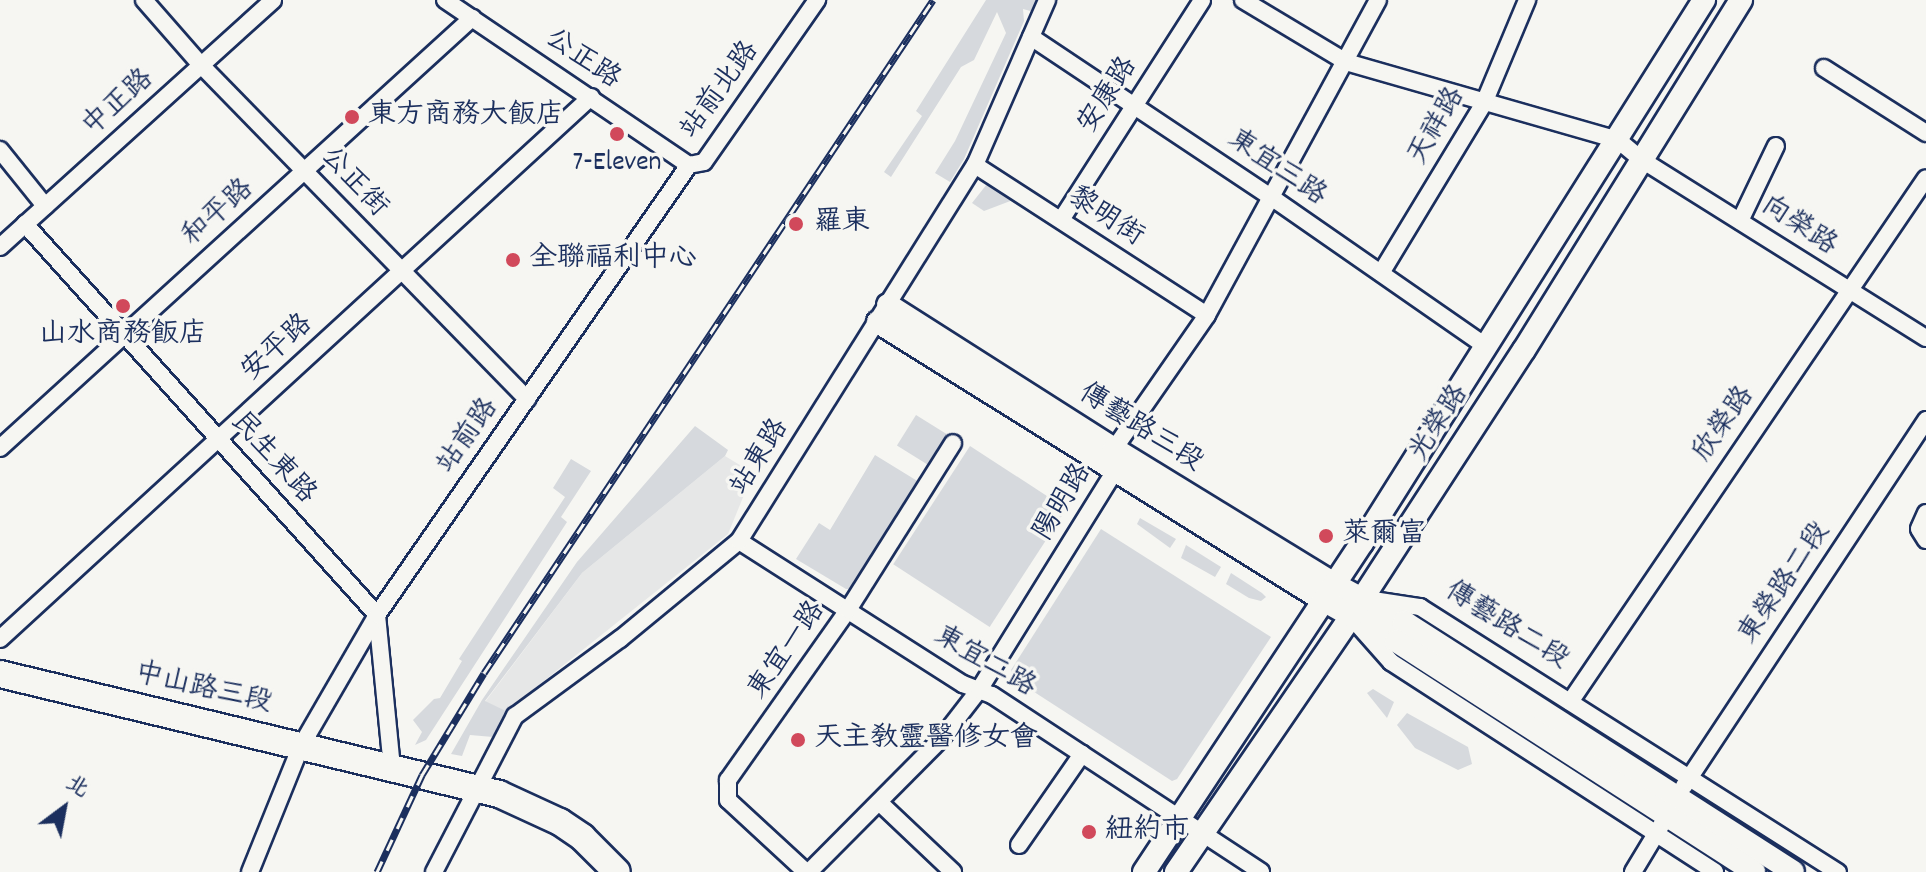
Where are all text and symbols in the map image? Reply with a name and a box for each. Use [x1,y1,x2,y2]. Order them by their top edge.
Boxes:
street label: 公正路 [538,23,626,97]
street label: 站前北路 [674,36,768,146]
street label: 安康路 [1072,52,1146,140]
street label: 中正路 [77,63,161,145]
street label: 天祥路 [1402,82,1474,172]
place label: 東方商務大飯店 [368,100,564,134]
marker: 東方商務大飯店 [343,108,361,126]
street label: 東宜三路 [1220,124,1332,214]
marker: 7-Eleven [608,125,626,143]
street label: 公正街 [312,141,394,225]
place label: 7-Eleven [573,147,661,181]
street label: 和平路 [177,173,261,255]
street label: 黎明街 [1061,181,1149,255]
street label: 向榮路 [1754,190,1842,264]
place label: 羅東 [814,207,870,241]
marker: 羅東 [785,213,807,235]
place label: 全聯福利中心 [529,243,697,277]
marker: 全聯福利中心 [504,251,522,269]
marker: 山水商務飯店 [114,297,132,315]
street label: 安平路 [236,308,320,390]
place label: 山水商務飯店 [39,319,207,353]
street label: 傳藝路三段 [1072,378,1208,480]
street label: 光榮路 [1403,380,1477,468]
street label: 欣榮路 [1687,381,1763,469]
street label: 站前路 [431,393,507,481]
street label: 民生東路 [222,406,322,512]
street label: 站東路 [724,413,798,503]
street label: 陽明路 [1028,458,1100,548]
street label: 東榮路二段 [1733,517,1839,651]
place label: 萊爾富 [1342,519,1426,553]
marker: 萊爾富 [1317,527,1335,545]
street label: 傳藝路二段 [1438,576,1574,678]
street label: 東宜一路 [742,595,834,707]
street label: 東宜二路 [927,620,1041,706]
street label: 中山路三段 [131,658,275,722]
place label: 天主教靈醫修女會 [814,723,1038,757]
marker: 天主教靈醫修女會 [789,731,807,749]
north arrow [24,768,104,848]
text: 北 [59,768,95,806]
place label: 紐約市 [1105,815,1189,849]
marker: 紐約市 [1080,823,1098,841]

